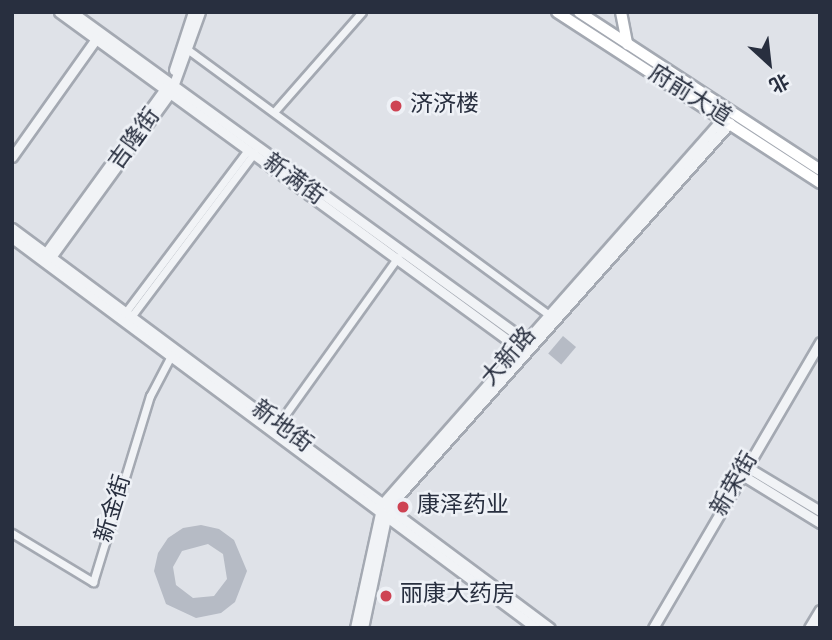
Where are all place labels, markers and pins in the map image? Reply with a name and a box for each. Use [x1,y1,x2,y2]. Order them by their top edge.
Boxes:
place label: 济济楼 [410,92,479,120]
marker: 济济楼 [388,98,404,114]
place label: 康泽药业 [417,493,509,521]
marker: 康泽药业 [395,499,411,515]
place label: 丽康大药房 [400,582,515,610]
marker: 丽康大药房 [378,588,394,604]

